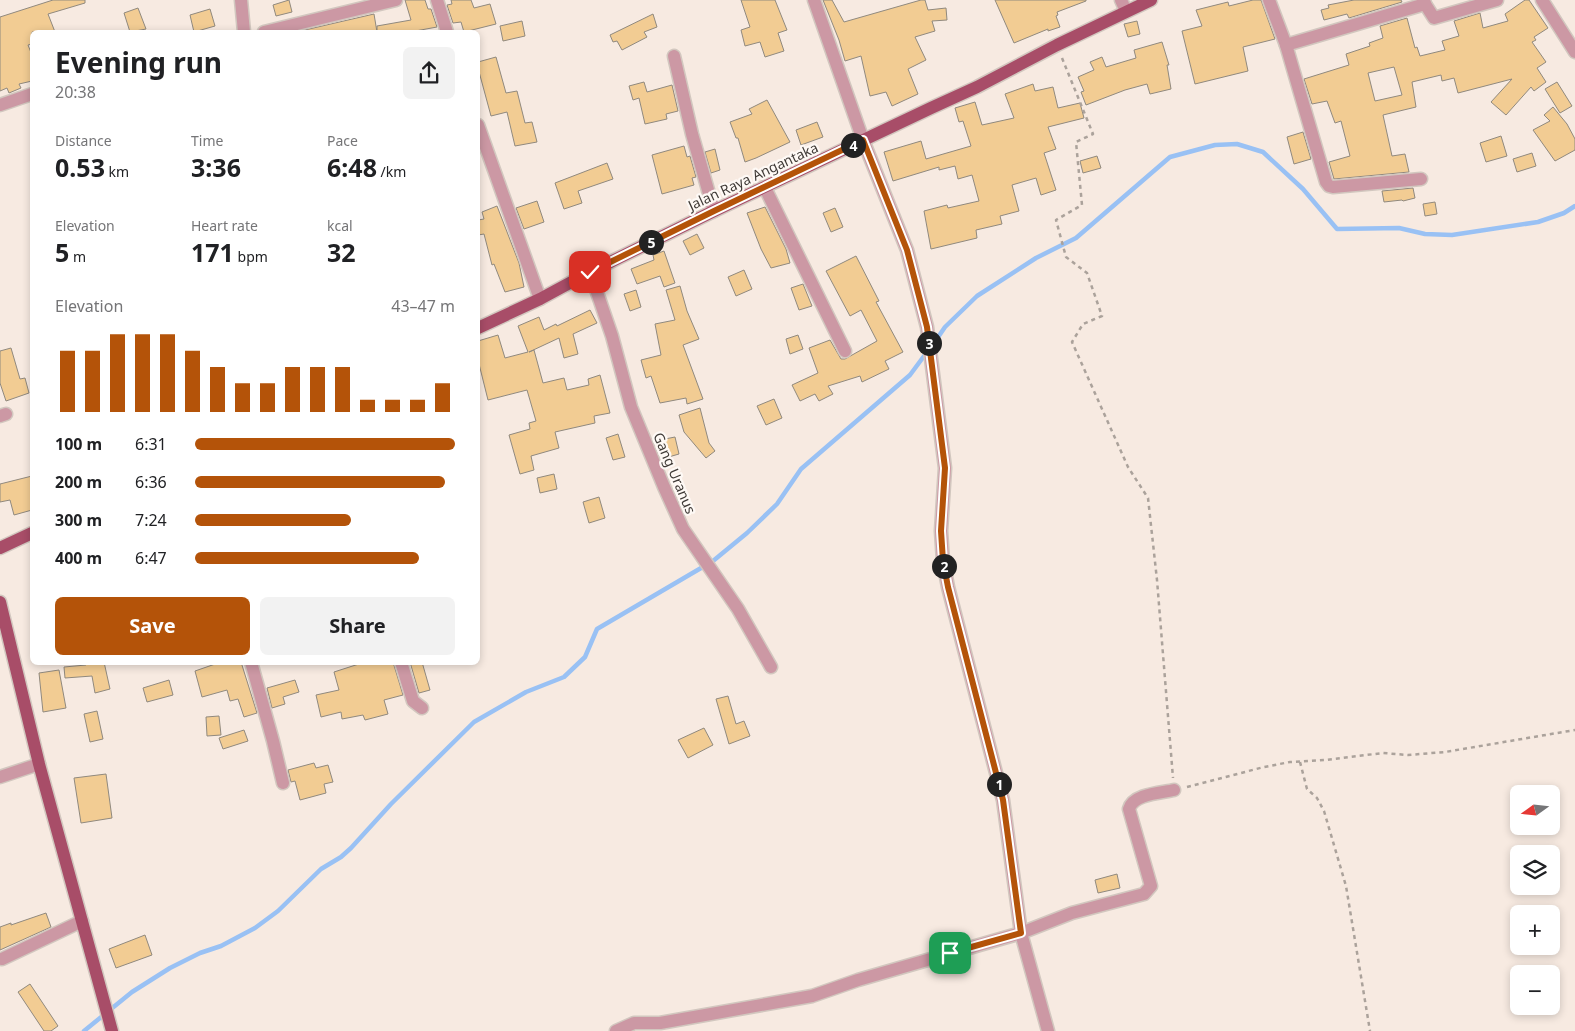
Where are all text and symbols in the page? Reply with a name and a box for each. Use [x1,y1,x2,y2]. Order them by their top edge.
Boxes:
text: Evening run [55,43,222,81]
button: share [403,47,455,99]
text: 20:38 [55,81,96,103]
text: Distance [55,131,112,150]
text: Time [191,131,223,150]
text: Pace [327,131,358,150]
pin: 4 [840,132,866,158]
text: 4 [849,136,858,155]
street label: Jalan Raya Angantaka [683,137,821,215]
text: 0.53 [55,150,105,184]
text: 3:36 [191,150,241,184]
text: 6:48 [327,150,377,184]
text: km [105,162,129,181]
text: /km [377,162,406,181]
text: Elevation [55,216,115,235]
text: Heart rate [191,216,258,235]
text: kcal [327,216,353,235]
pin: 5 [638,230,664,254]
text: 5 [647,233,656,252]
text: 5 [55,235,69,269]
text: 171 [191,235,234,269]
text: 32 [327,235,356,269]
text: m [69,247,86,266]
text: bpm [234,247,268,266]
pin [569,251,611,293]
icon: check [576,258,604,286]
text: Elevation [55,295,123,317]
text: 43–47 m [391,295,455,317]
pin: 3 [916,330,942,356]
text: 3 [925,334,934,353]
street label: Gang Uranus [649,429,701,517]
text: 100 m [55,433,102,455]
text: 6:31 [135,433,167,455]
text: 200 m [55,471,102,493]
text: 6:36 [135,471,167,493]
text: 300 m [55,509,102,531]
text: 7:24 [135,509,167,531]
text: 400 m [55,547,102,569]
text: 6:47 [135,547,167,569]
pin: 2 [932,554,956,578]
text: 2 [940,557,949,576]
button: Save [55,597,250,655]
button: Share [260,597,455,655]
pin: 1 [986,772,1012,796]
text: 1 [995,775,1004,794]
north arrow [1510,785,1560,835]
map controls [1510,785,1560,1015]
button: layers [1510,845,1560,895]
button: + [1510,905,1560,955]
pin [929,932,971,974]
icon: arrive [936,939,964,967]
button: − [1510,965,1560,1015]

